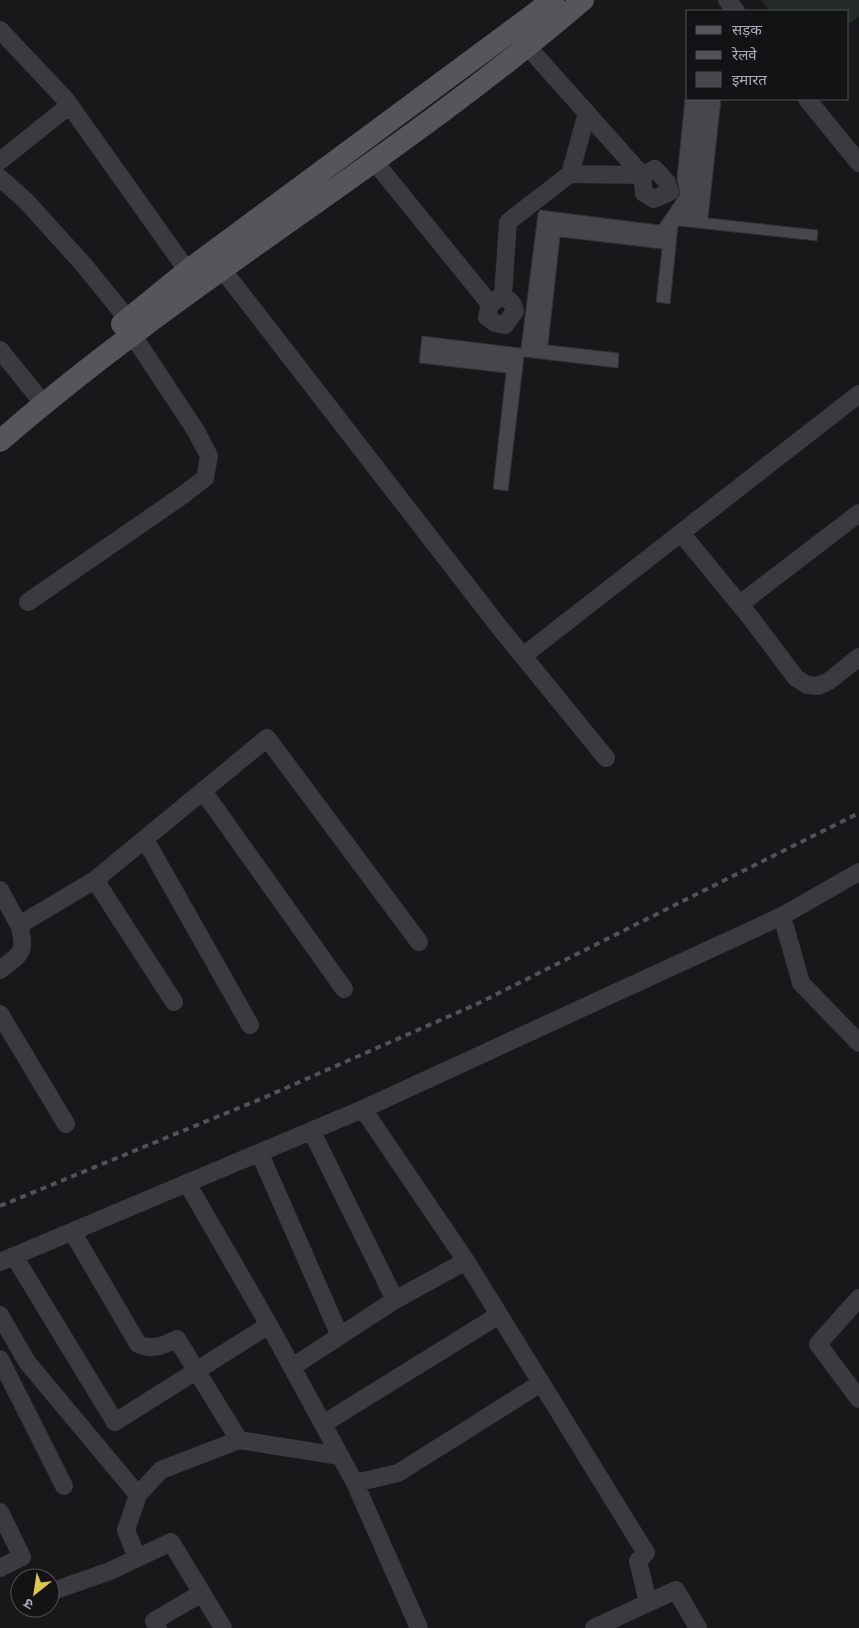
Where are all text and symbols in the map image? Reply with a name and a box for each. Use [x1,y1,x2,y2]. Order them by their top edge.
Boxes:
legend [686,10,849,100]
text: सड़क [732,19,762,40]
text: रेलवे [731,44,757,65]
text: इमारत [732,69,767,90]
north arrow [10,1568,60,1618]
text: उ [19,1594,37,1615]

